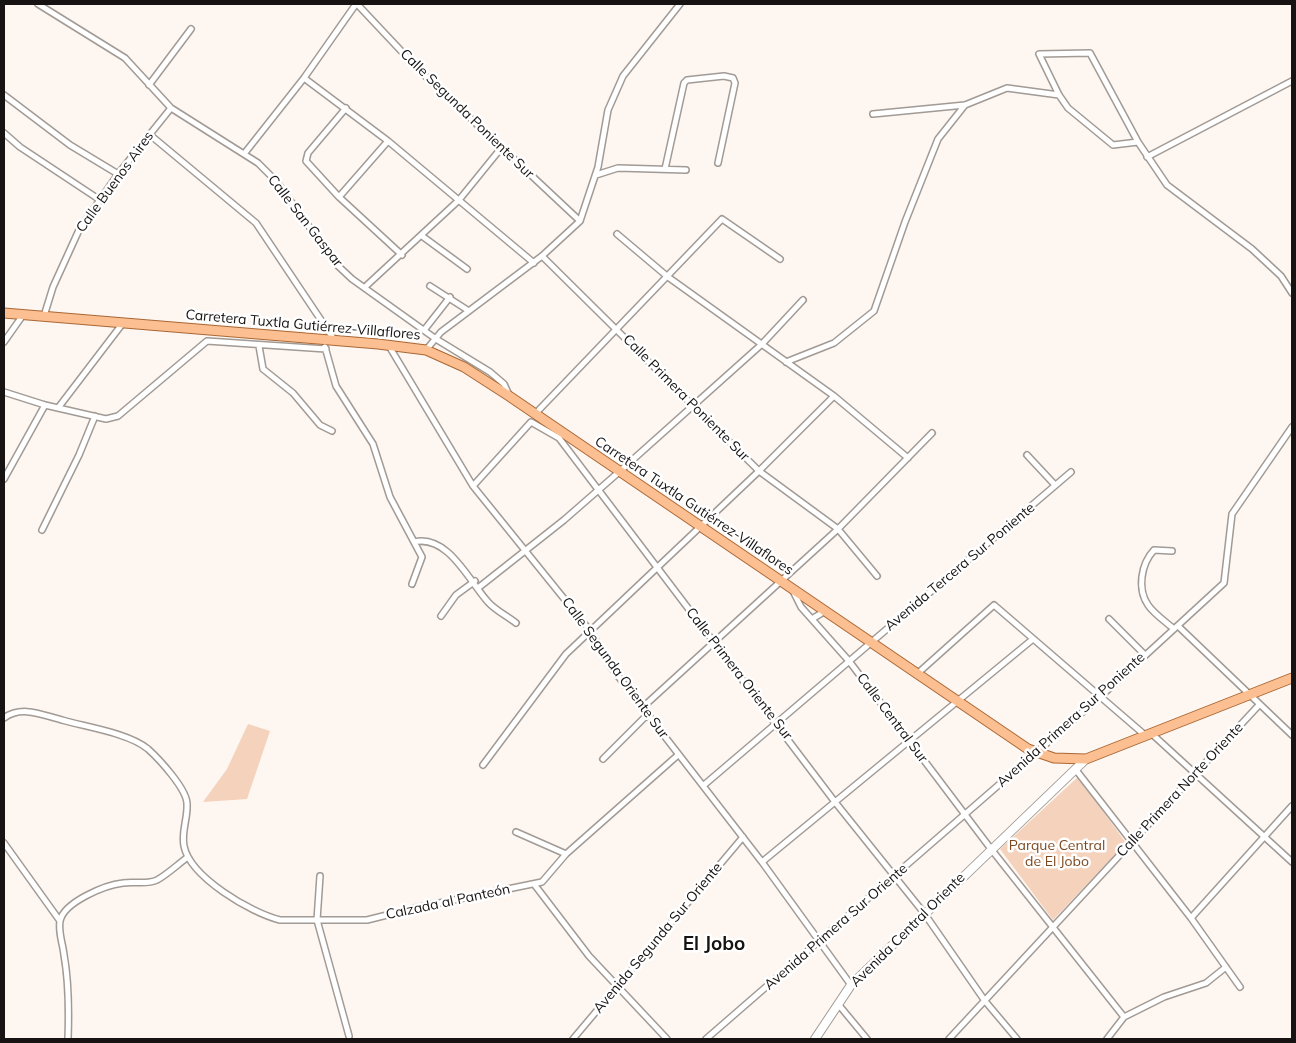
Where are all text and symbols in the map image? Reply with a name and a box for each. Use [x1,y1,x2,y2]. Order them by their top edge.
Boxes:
street label: Calle Segunda Poniente Sur [397,46,537,182]
street label: Calle Buenos Aires [73,128,157,236]
street label: Calle San Gaspar [264,172,346,270]
street label: Carretera Tuxtla Gutiérrez-Villaflores [185,306,421,344]
street label: Calle Primera Poniente Sur [619,331,753,465]
street label: Carretera Tuxtla Gutiérrez-Villaflores [592,433,796,579]
street label: Avenida Tercera Sur Poniente [882,499,1038,635]
street label: Calle Segunda Oriente Sur [558,594,672,742]
street label: Calle Primera Oriente Sur [682,605,796,743]
street label: Avenida Primera Sur Poniente [994,649,1148,791]
street label: Calle Central Sur [853,670,931,766]
street label: Calle Primera Norte Oriente [1113,719,1247,861]
park label: Parque Central de El Jobo [1009,838,1105,870]
street label: Avenida Segunda Sur Oriente [590,859,726,1017]
street label: Avenida Primera Sur Oriente [761,860,911,994]
street label: Avenida Central Oriente [847,869,969,991]
street label: Calzada al Panteón [384,881,512,923]
district label: El Jobo [683,933,745,955]

